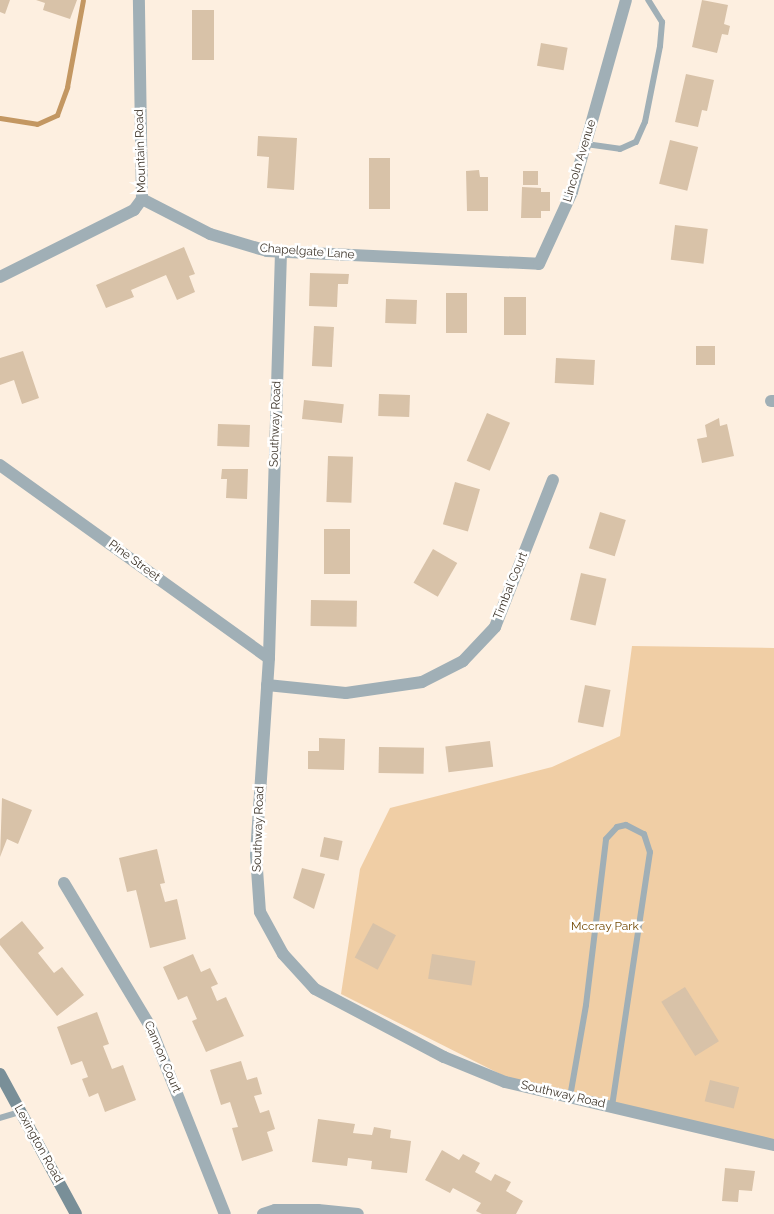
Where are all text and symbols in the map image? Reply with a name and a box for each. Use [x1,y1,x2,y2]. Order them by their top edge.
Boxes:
street label: Mountain Road [132,109,150,193]
street label: Lincoln Avenue [561,118,599,204]
street label: Chapelgate Lane [259,242,355,262]
street label: Southway Road [267,380,285,468]
street label: Pine Street [105,537,163,585]
street label: Timbal Court [491,550,531,622]
street label: Southway Road [250,785,268,873]
park label: Mccray Park [571,920,639,934]
street label: Cannon Court [140,1019,184,1095]
street label: Southway Road [519,1078,607,1112]
street label: Lexington Road [11,1103,65,1185]

